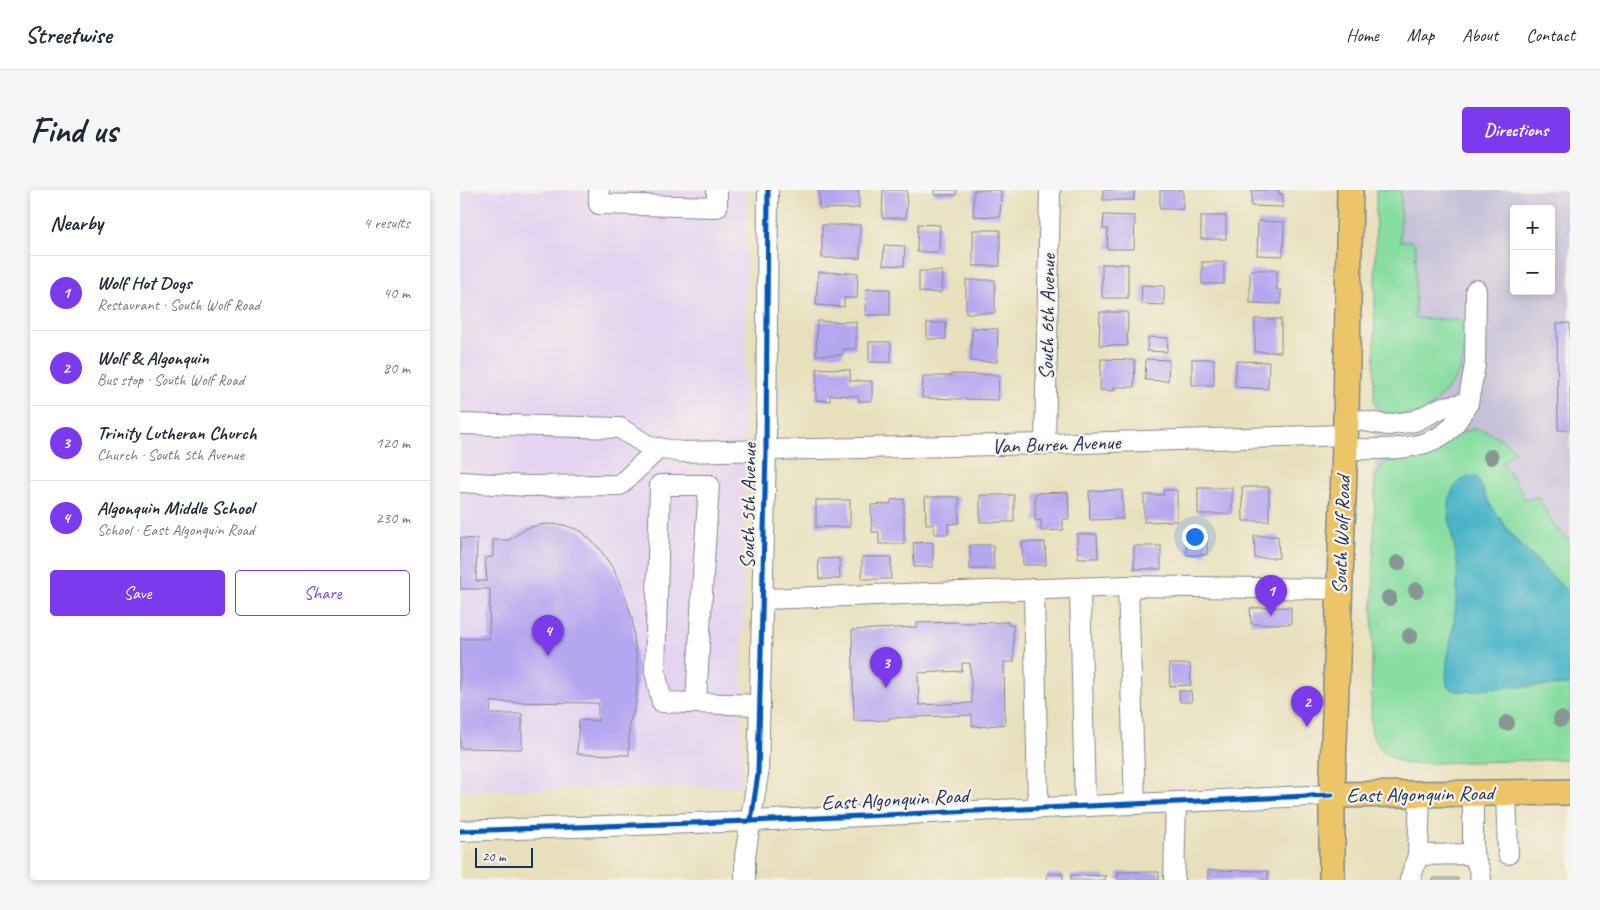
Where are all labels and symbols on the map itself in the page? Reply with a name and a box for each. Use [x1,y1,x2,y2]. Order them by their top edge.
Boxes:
street label: South 6th Avenue [1033,253,1061,380]
street label: Van Buren Avenue [991,429,1122,459]
street label: South 5th Avenue [734,442,762,569]
street label: South Wolf Road [1326,472,1356,595]
your location [1182,524,1208,550]
pin: 1 [1255,575,1287,616]
pin: 4 [532,615,564,656]
pin: 3 [870,647,902,688]
pin: 2 [1291,686,1323,727]
street label: East Algonquin Road [1346,780,1498,808]
street label: East Algonquin Road [821,782,973,816]
scale bar [475,845,532,868]

